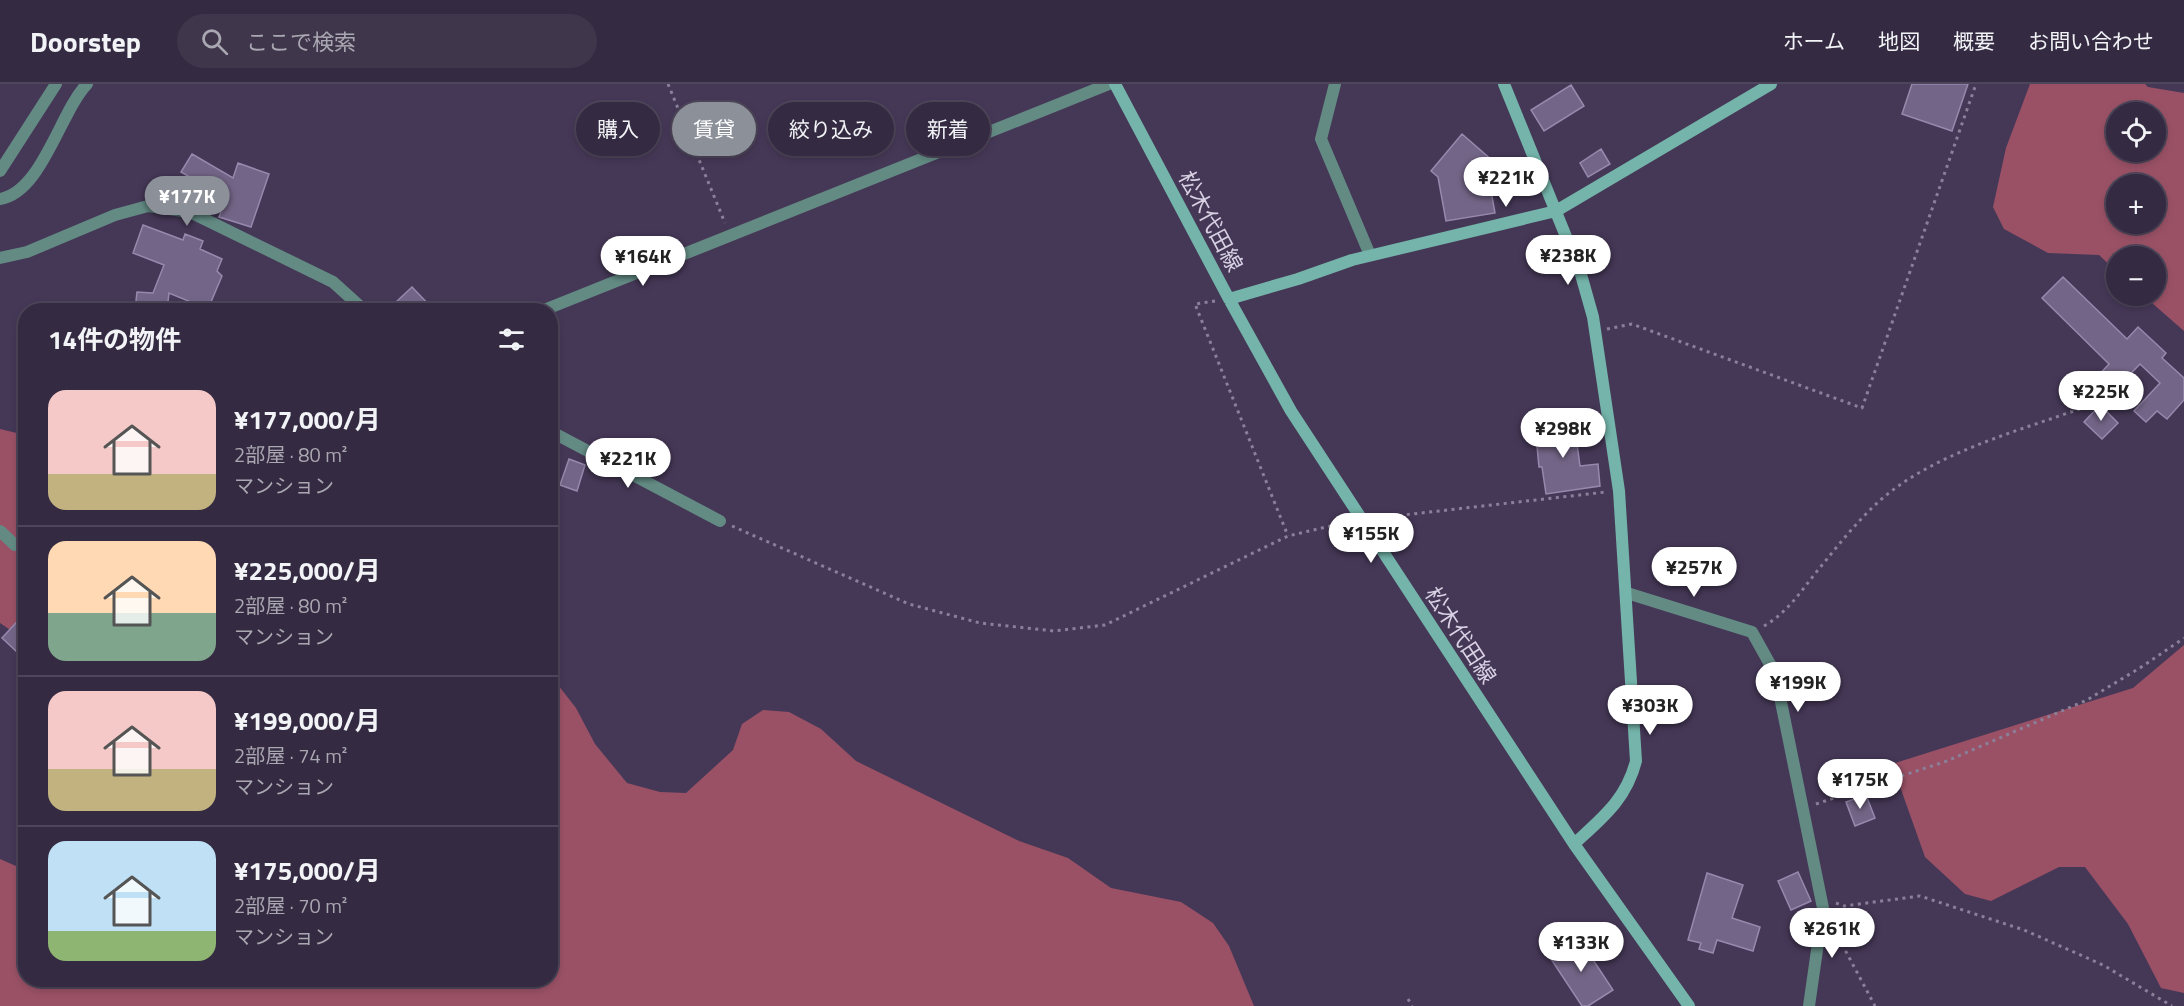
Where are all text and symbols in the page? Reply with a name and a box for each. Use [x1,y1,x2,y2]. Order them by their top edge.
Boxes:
search box [177,14,597,68]
text: Doorstep [30,20,141,63]
icon: search [198,25,231,58]
text: ここで検索 [246,25,356,59]
text: ホーム [1783,25,1845,57]
text: 地図 [1878,25,1920,57]
text: 概要 [1953,25,1995,57]
text: お問い合わせ [2028,25,2154,57]
chip: 購入 [576,102,660,156]
chip: 賃貸 [672,102,756,156]
chip: 絞り込み [768,102,894,156]
chip: 新着 [906,102,990,156]
map controls [2106,102,2166,306]
button: locate [2106,102,2166,162]
pin: ¥221K [1464,157,1548,208]
text: ¥221K [1478,161,1534,192]
street label: 松木代田線 [1170,164,1252,278]
button: + [2106,174,2166,234]
pin: ¥177K [145,176,229,227]
text: ¥177K [159,180,215,211]
pin: ¥238K [1526,235,1610,286]
pin: ¥164K [601,236,685,287]
text: ¥238K [1540,239,1596,270]
text: ¥164K [615,240,671,271]
button: − [2106,246,2166,306]
text: 14件の物件 [48,320,181,359]
icon: filters [495,323,528,356]
pin: ¥225K [2059,371,2143,422]
text: ¥225K [2073,375,2129,406]
text: ¥177,000/月 [234,400,381,439]
pin: ¥298K [1521,408,1605,459]
text: ¥298K [1535,412,1591,443]
icon: home [96,414,168,486]
pin: ¥221K [586,438,670,489]
text: 2部屋 · 80 m² [234,439,347,470]
text: ¥221K [600,442,656,473]
text: マンション [234,470,334,501]
pin: ¥155K [1329,513,1413,564]
text: ¥155K [1343,517,1399,548]
pin: ¥257K [1652,547,1736,598]
text: ¥225,000/月 [234,551,381,590]
text: ¥257K [1666,551,1722,582]
icon: home [96,565,168,637]
street label: 松木代田線 [1417,580,1505,690]
text: 2部屋 · 80 m² [234,590,347,621]
text: マンション [234,621,334,652]
pin: ¥199K [1756,662,1840,713]
text: ¥199K [1770,666,1826,697]
pin: ¥303K [1608,685,1692,736]
text: ¥303K [1622,689,1678,720]
text: ¥199,000/月 [234,701,381,740]
icon: home [96,715,168,787]
text: 2部屋 · 74 m² [234,740,347,771]
pin: ¥175K [1818,759,1902,810]
text: ¥175K [1832,763,1888,794]
text: マンション [234,771,334,802]
text: ¥175,000/月 [234,851,381,890]
icon: home [96,865,168,937]
text: 2部屋 · 70 m² [234,890,347,921]
pin: ¥261K [1790,908,1874,959]
text: ¥261K [1804,912,1860,943]
text: マンション [234,921,334,952]
pin: ¥133K [1539,922,1623,973]
text: ¥133K [1553,926,1609,957]

